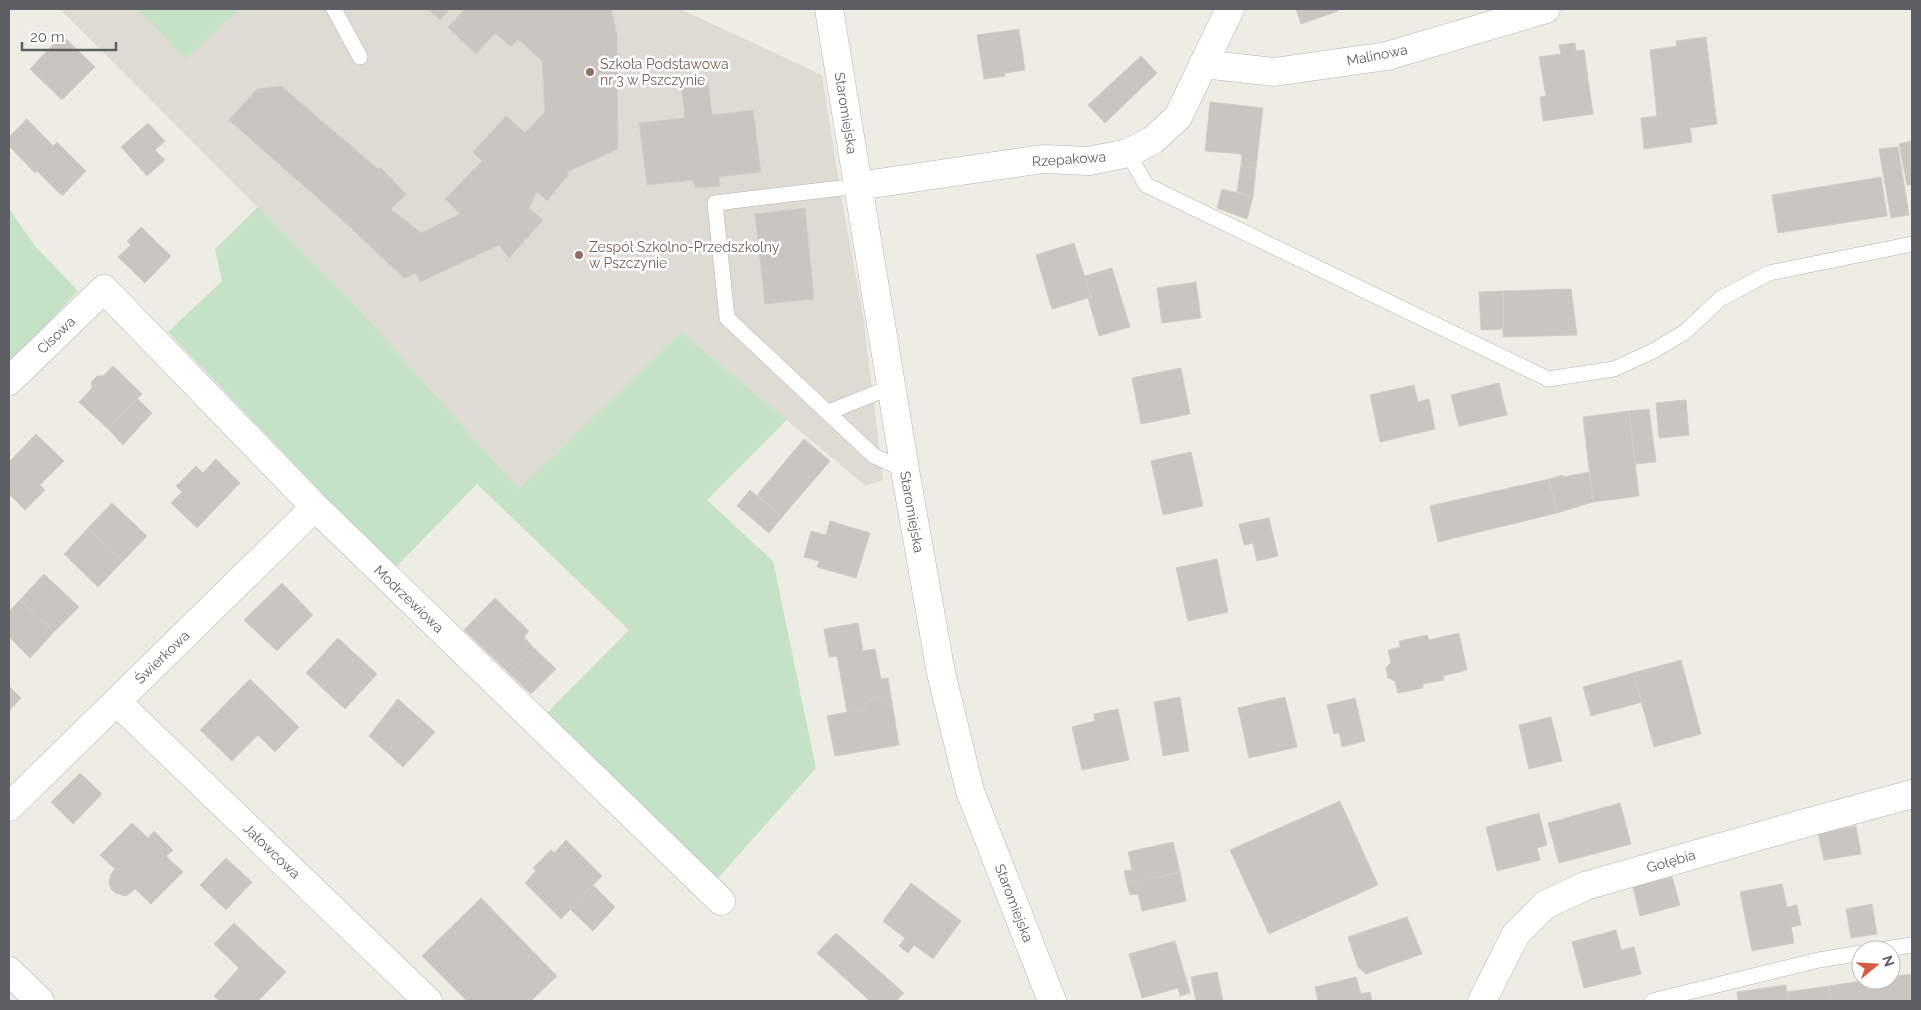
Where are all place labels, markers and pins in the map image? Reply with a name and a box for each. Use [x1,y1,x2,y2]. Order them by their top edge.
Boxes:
place label: Szkoła Podstawowa nr 3 w Pszczynie [600,56,729,88]
marker: Szkoła Podstawowa nr 3 w Pszczynie [584,66,596,78]
place label: Zespół Szkolno-Przedszkolny w Pszczynie [589,239,780,271]
marker: Zespół Szkolno-Przedszkolny w Pszczynie [573,249,585,261]

